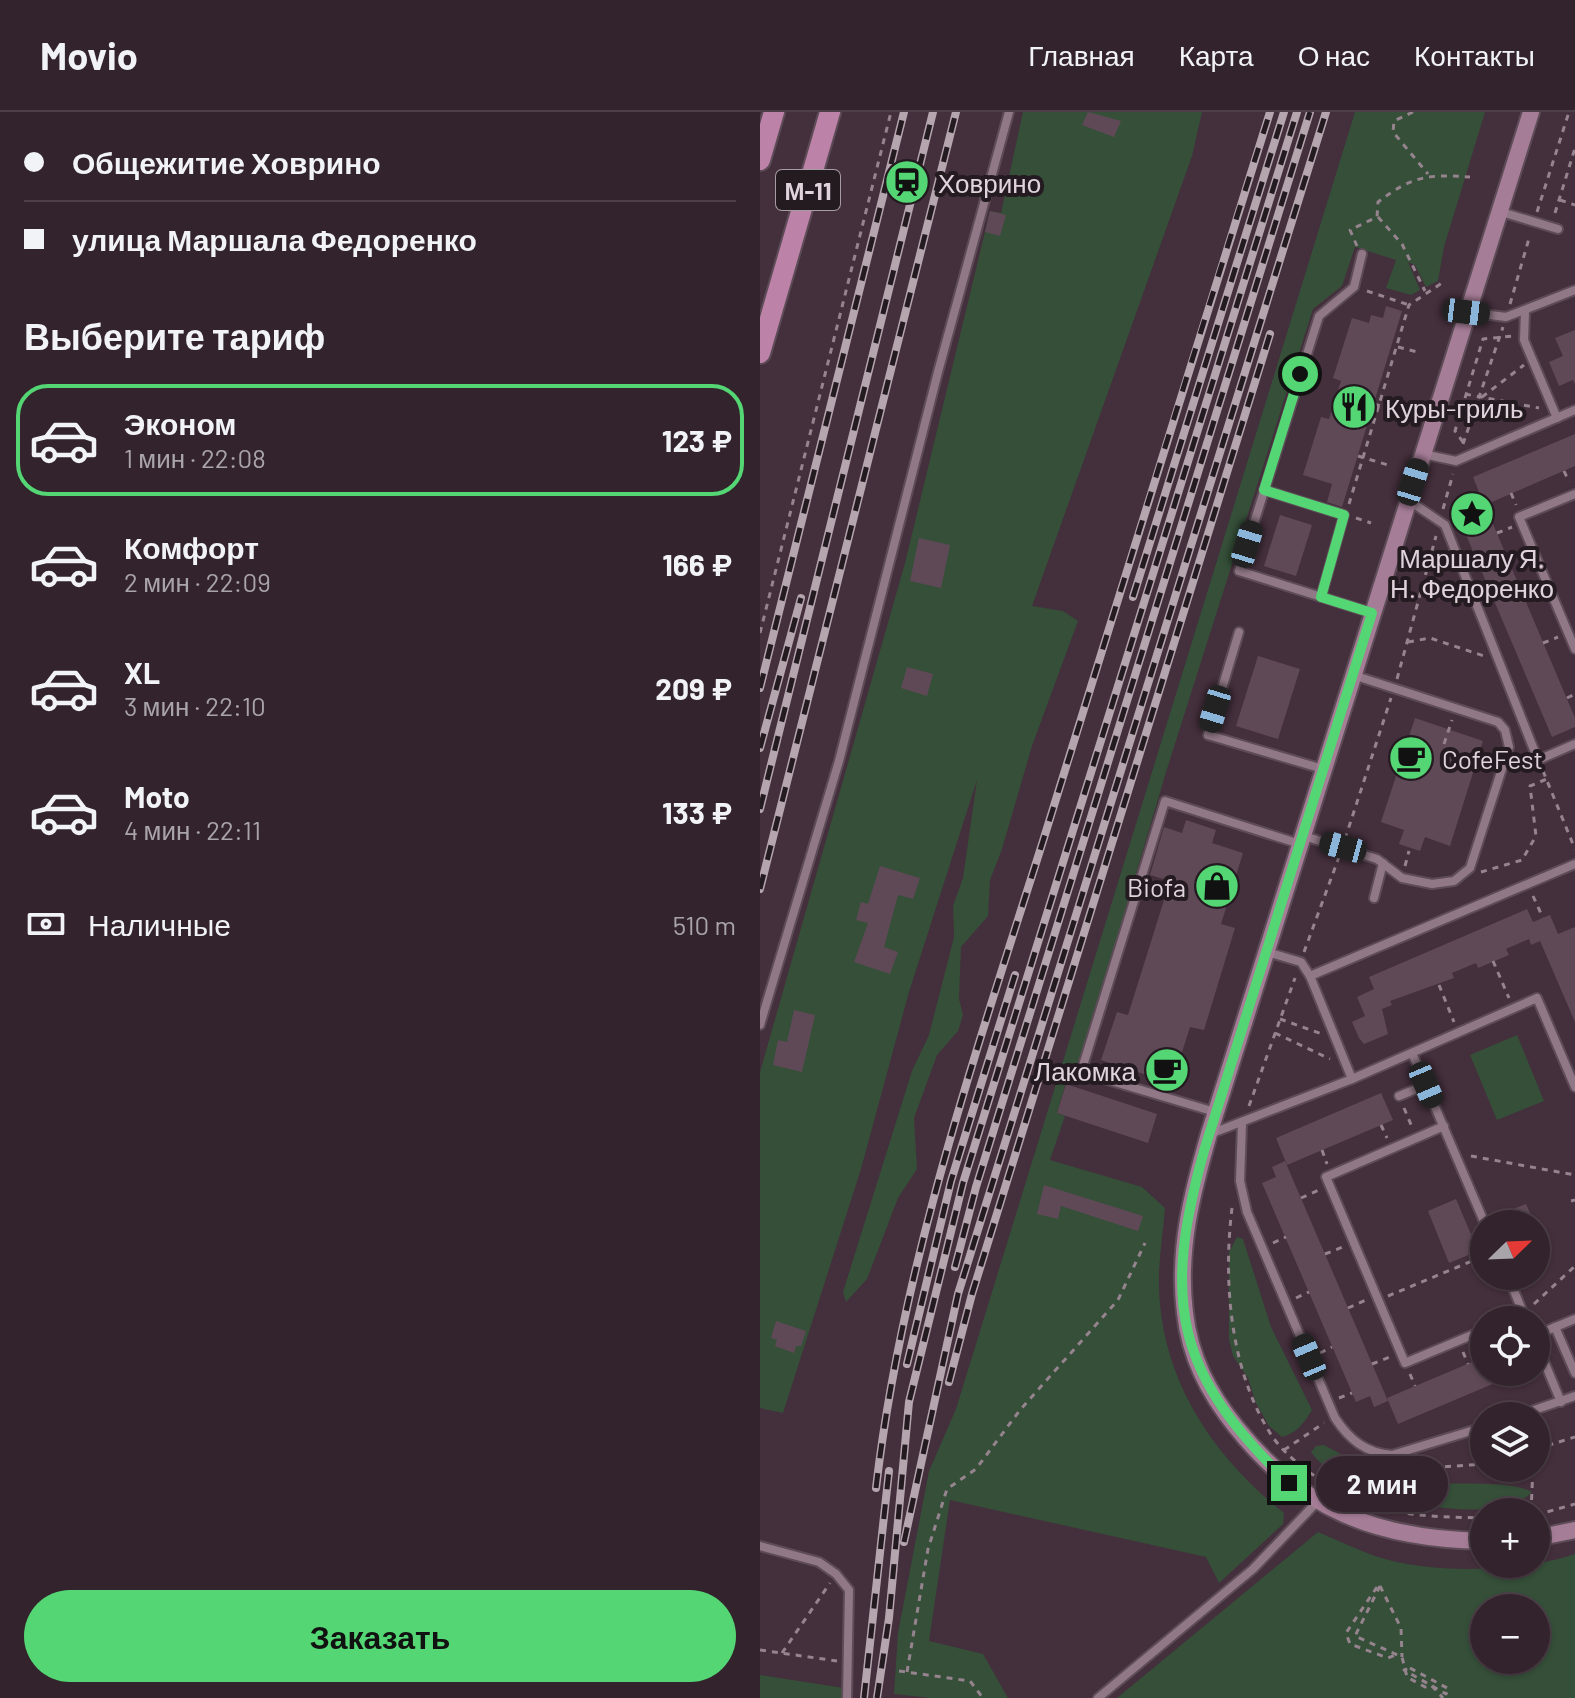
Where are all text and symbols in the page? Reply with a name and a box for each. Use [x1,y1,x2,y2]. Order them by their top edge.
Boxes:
text: Movio [40,32,138,78]
text: Главная [1028,38,1135,72]
text: Карта [1179,38,1254,72]
text: О нас [1298,38,1370,72]
text: Контакты [1414,38,1535,72]
text: Общежитие Ховрино [72,144,381,180]
station icon: Ховрино [883,158,931,206]
place label: Ховрино [938,167,1041,198]
road number: М-11 [776,170,840,210]
text: улица Маршала Федоренко [72,221,477,257]
car [1441,297,1491,327]
text: Выберите тариф [24,314,325,357]
route start [1282,356,1318,392]
restaurant icon: Куры-гриль [1330,383,1378,431]
place label: Куры-гриль [1385,392,1523,423]
icon: car [28,404,100,476]
text: Эконом [124,405,237,441]
text: 123 ₽ [662,422,732,458]
text: 1 мин · 22:08 [124,442,266,473]
car [1395,456,1431,508]
place icon: Маршалу Я. Н. Федоренко [1448,490,1496,538]
car [1229,518,1265,570]
icon: car [28,528,100,600]
text: Комфорт [124,529,259,565]
place label: Маршалу Я. Н. Федоренко [1390,542,1554,603]
text: 166 ₽ [662,546,732,582]
text: 2 мин · 22:09 [124,566,271,597]
icon: car [28,652,100,724]
text: XL [124,654,160,690]
text: 209 ₽ [655,670,732,706]
car [1197,683,1233,735]
text: 3 мин · 22:10 [124,690,266,721]
cafe icon: CofeFest [1387,734,1435,782]
place label: CofeFest [1442,743,1543,774]
icon: car [28,776,100,848]
text: Moto [124,778,190,814]
text: 133 ₽ [662,794,732,830]
text: 4 мин · 22:11 [124,814,261,845]
car [1317,829,1369,865]
shop icon: Biofa [1193,862,1241,910]
place label: Biofa [1127,871,1186,902]
icon: cash [24,902,68,946]
text: Наличные [88,906,231,942]
text: 510 m [673,909,736,940]
cafe icon: Лакомка [1143,1046,1191,1094]
place label: Лакомка [1034,1055,1137,1086]
car [1406,1058,1446,1112]
north arrow [1470,1210,1550,1290]
map controls [1470,1210,1550,1674]
button: locate [1470,1306,1550,1386]
car [1289,1330,1329,1384]
button: layers [1470,1402,1550,1482]
callout: 2 мин [1317,1455,1449,1511]
route end [1271,1465,1307,1501]
text: 2 мин [1347,1468,1417,1499]
button: + [1470,1498,1550,1578]
button: Заказать [24,1590,736,1682]
button: − [1470,1594,1550,1674]

